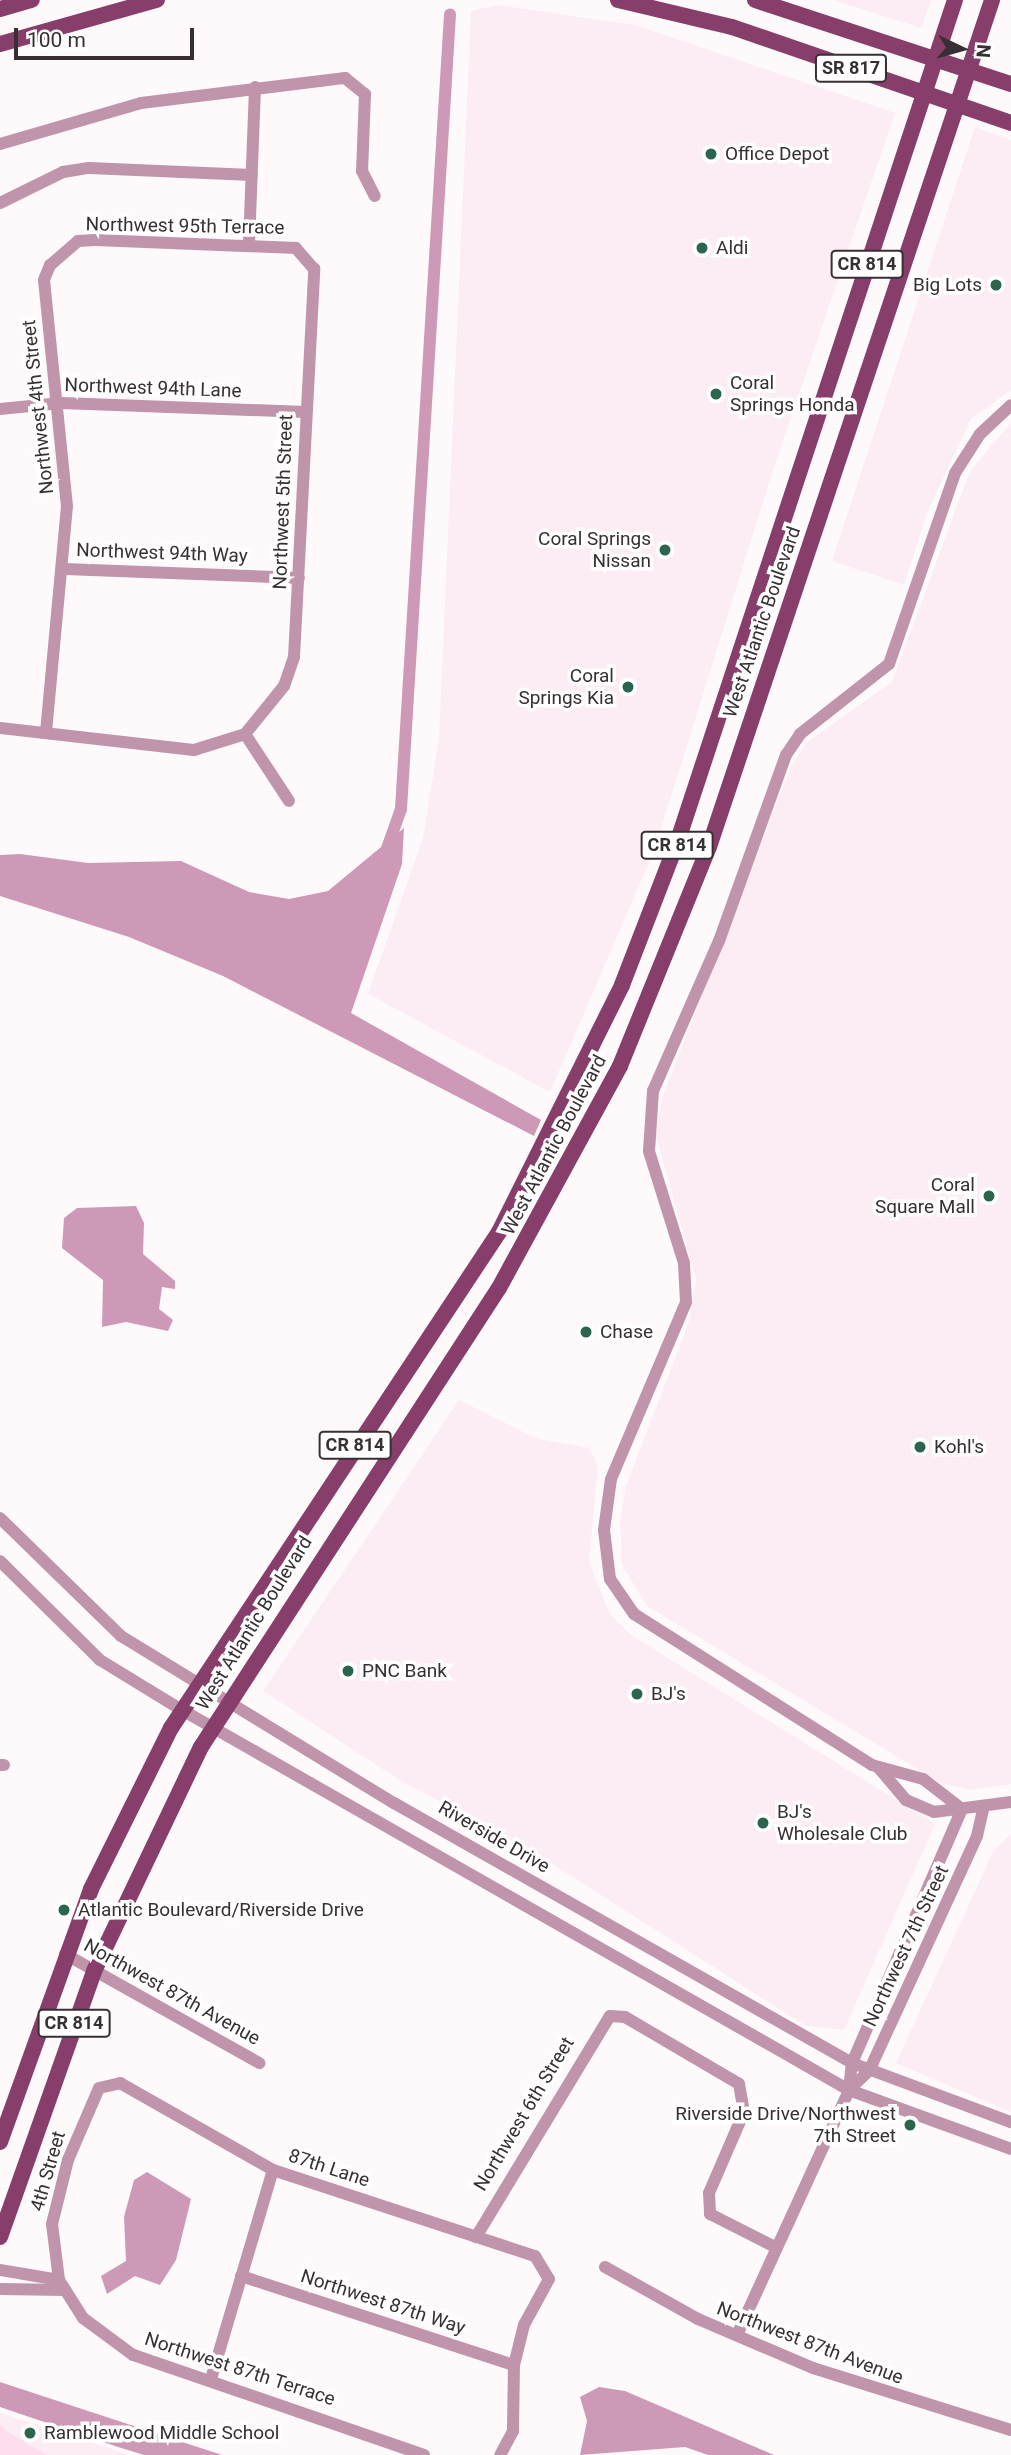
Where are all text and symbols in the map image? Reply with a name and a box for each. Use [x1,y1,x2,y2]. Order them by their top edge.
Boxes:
scale bar [18,14,198,58]
north arrow [927,14,997,84]
text: 100 m [27,28,86,52]
text: N [971,43,995,59]
road number: SR 817 [814,54,888,82]
place label: Office Depot [725,143,829,165]
marker: Office Depot [703,146,719,162]
street label: Northwest 95th Terrace [85,213,285,239]
place label: Aldi [716,237,748,259]
marker: Aldi [694,240,710,256]
road number: CR 814 [830,250,904,278]
place label: Big Lots [913,274,982,296]
marker: Big Lots [988,277,1004,293]
street label: Northwest 4th Street [18,319,58,495]
place label: Coral Springs Honda [730,372,855,416]
street label: Northwest 94th Lane [64,374,242,402]
marker: Coral Springs Honda [708,386,724,402]
street label: Northwest 5th Street [269,414,297,590]
street label: West Atlantic Boulevard [719,523,805,721]
place label: Coral Springs Nissan [538,528,651,572]
street label: Northwest 94th Way [76,539,248,567]
marker: Coral Springs Nissan [657,542,673,558]
place label: Coral Springs Kia [518,665,614,709]
marker: Coral Springs Kia [620,679,636,695]
road number: CR 814 [640,830,714,860]
street label: West Atlantic Boulevard [497,1051,611,1239]
place label: Coral Square Mall [875,1174,975,1218]
marker: Coral Square Mall [981,1188,997,1204]
place label: Chase [600,1321,653,1343]
marker: Chase [578,1324,594,1340]
road number: CR 814 [318,1430,392,1460]
place label: Kohl's [934,1436,984,1458]
marker: Kohl's [912,1439,928,1455]
street label: West Atlantic Boulevard [191,1532,317,1714]
place label: PNC Bank [362,1660,447,1682]
marker: PNC Bank [340,1663,356,1679]
place label: BJ's [651,1683,686,1705]
marker: BJ's [629,1686,645,1702]
street label: Riverside Drive [434,1796,554,1878]
place label: BJ's Wholesale Club [777,1801,908,1845]
marker: BJ's Wholesale Club [755,1815,771,1831]
street label: Northwest 7th Street [859,1862,953,2030]
place label: Atlantic Boulevard/Riverside Drive [78,1899,364,1921]
marker: Atlantic Boulevard/Riverside Drive [56,1902,72,1918]
street label: Northwest 87th Avenue [80,1934,264,2050]
road number: CR 814 [37,2008,111,2038]
street label: Northwest 6th Street [469,2033,579,2195]
place label: Riverside Drive/Northwest 7th Street [675,2103,896,2147]
marker: Riverside Drive/Northwest 7th Street [902,2117,918,2133]
street label: 4th Street [26,2128,70,2214]
street label: 87th Lane [286,2144,372,2192]
street label: Northwest 87th Way [298,2265,468,2339]
street label: Northwest 87th Avenue [714,2297,906,2389]
street label: Northwest 87th Terrace [142,2327,338,2411]
place label: Ramblewood Middle School [44,2422,279,2444]
marker: Ramblewood Middle School [22,2425,38,2441]

